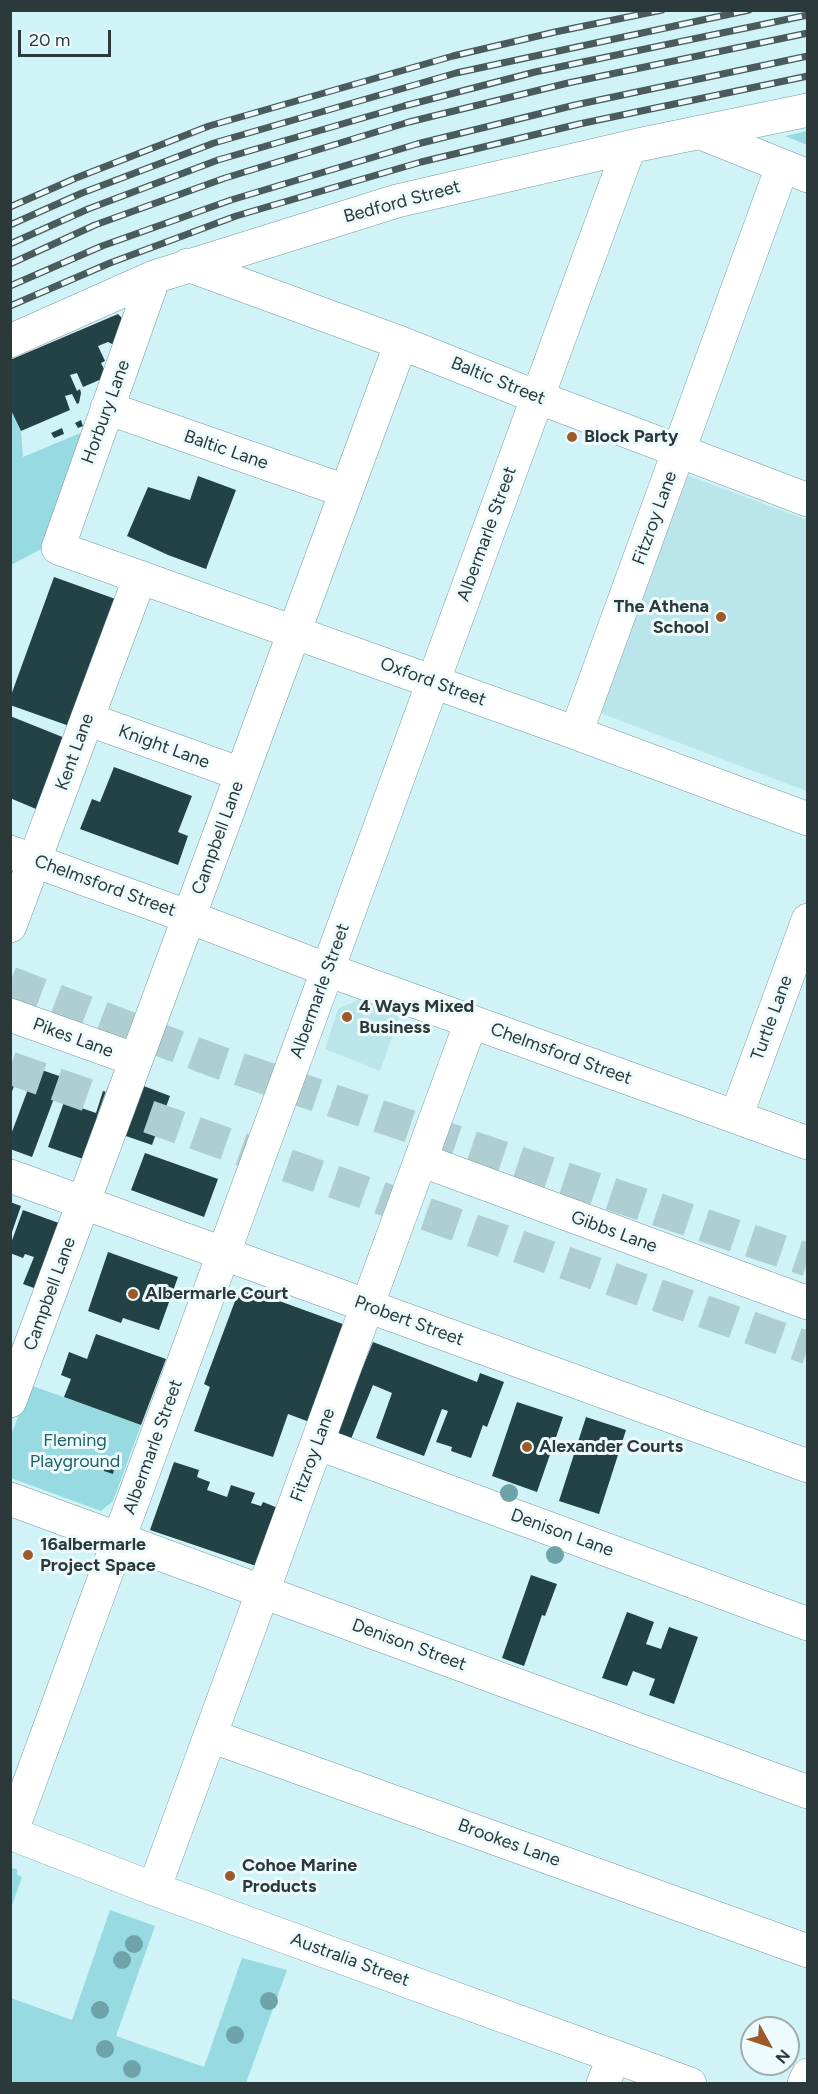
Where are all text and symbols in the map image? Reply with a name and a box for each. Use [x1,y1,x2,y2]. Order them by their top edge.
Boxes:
scale bar [21,18,114,56]
text: 20 m [29,29,70,51]
street label: Bedford Street [341,176,463,228]
street label: Baltic Street [448,352,548,410]
street label: Horbury Lane [77,357,135,467]
street label: Baltic Lane [181,426,271,474]
place label: Block Party [584,426,678,448]
marker: Block Party [565,430,579,444]
street label: Albermarle Street [453,464,521,604]
street label: Fitzroy Lane [628,468,682,568]
place label: The Athena School [614,596,709,638]
marker: The Athena School [714,610,728,624]
street label: Oxford Street [377,653,489,711]
street label: Kent Lane [51,711,99,793]
street label: Knight Lane [115,721,213,773]
street label: Campbell Lane [187,778,249,898]
street label: Chelmsford Street [31,850,179,922]
street label: Albermarle Street [286,921,354,1061]
street label: Turtle Lane [747,973,797,1063]
place label: 4 Ways Mixed Business [359,996,474,1038]
marker: 4 Ways Mixed Business [340,1010,354,1024]
street label: Pikes Lane [30,1013,116,1063]
street label: Chelmsford Street [487,1018,635,1090]
street label: Gibbs Lane [568,1206,660,1258]
street label: Campbell Lane [19,1234,81,1354]
place label: Albermarle Court [145,1283,288,1305]
marker: Albermarle Court [126,1287,140,1301]
street label: Probert Street [351,1291,467,1351]
street label: Albermarle Street [119,1377,187,1517]
street label: Fitzroy Lane [286,1405,340,1505]
park label: Fleming Playground [30,1430,120,1472]
place label: Alexander Courts [539,1436,683,1458]
marker: Alexander Courts [520,1440,534,1454]
street label: Denison Lane [507,1504,617,1562]
place label: 16albermarle Project Space [40,1534,156,1576]
marker: 16albermarle Project Space [21,1548,35,1562]
street label: Denison Street [349,1614,469,1676]
street label: Brookes Lane [455,1814,563,1872]
place label: Cohoe Marine Products [242,1855,357,1898]
marker: Cohoe Marine Products [223,1869,237,1883]
street label: Australia Street [288,1929,412,1991]
north arrow [740,2016,800,2076]
text: N [771,2046,794,2067]

